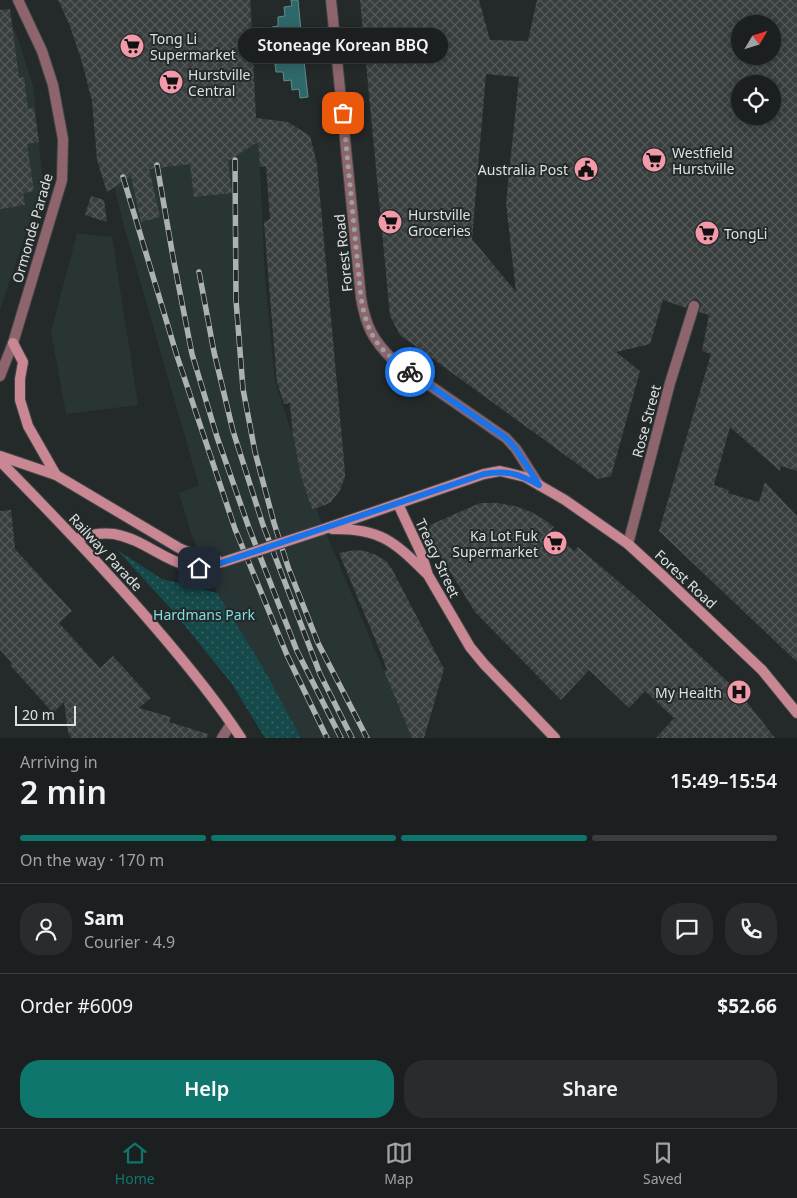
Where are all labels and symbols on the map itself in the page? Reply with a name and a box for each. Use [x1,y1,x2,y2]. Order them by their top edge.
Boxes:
north arrow [731,15,781,65]
callout: Stoneage Korean BBQ [238,28,448,63]
place label: Tong Li Supermarket [150,29,236,64]
supermarket icon: Tong Li Supermarket [119,33,145,59]
place label: Hurstville Central [188,65,251,100]
supermarket icon: Hurstville Central [158,69,184,95]
pin [322,92,364,134]
place label: Westfield Hurstville [672,143,735,178]
supermarket icon: Westfield Hurstville [641,147,667,173]
public building icon: Australia Post [573,156,599,182]
place label: Australia Post [478,160,568,179]
street label: Ormonde Parade [7,171,57,285]
place label: Hurstville Groceries [408,205,471,240]
supermarket icon: Hurstville Groceries [377,209,403,235]
street label: Forest Road [329,213,357,293]
supermarket icon: TongLi [694,220,720,246]
place label: TongLi [724,224,767,243]
courier [385,347,435,397]
street label: Rose Street [627,383,665,459]
street label: Railway Parade [65,509,147,595]
street label: Treacy Street [411,515,465,601]
place label: Ka Lot Fuk Supermarket [452,526,539,561]
supermarket icon: Ka Lot Fuk Supermarket [542,530,568,556]
street label: Forest Road [651,545,721,613]
pin [178,547,220,589]
park label: Hardmans Park [153,605,255,624]
hospital icon: My Health [726,679,752,705]
place label: My Health [655,683,722,702]
scale bar [15,703,76,726]

